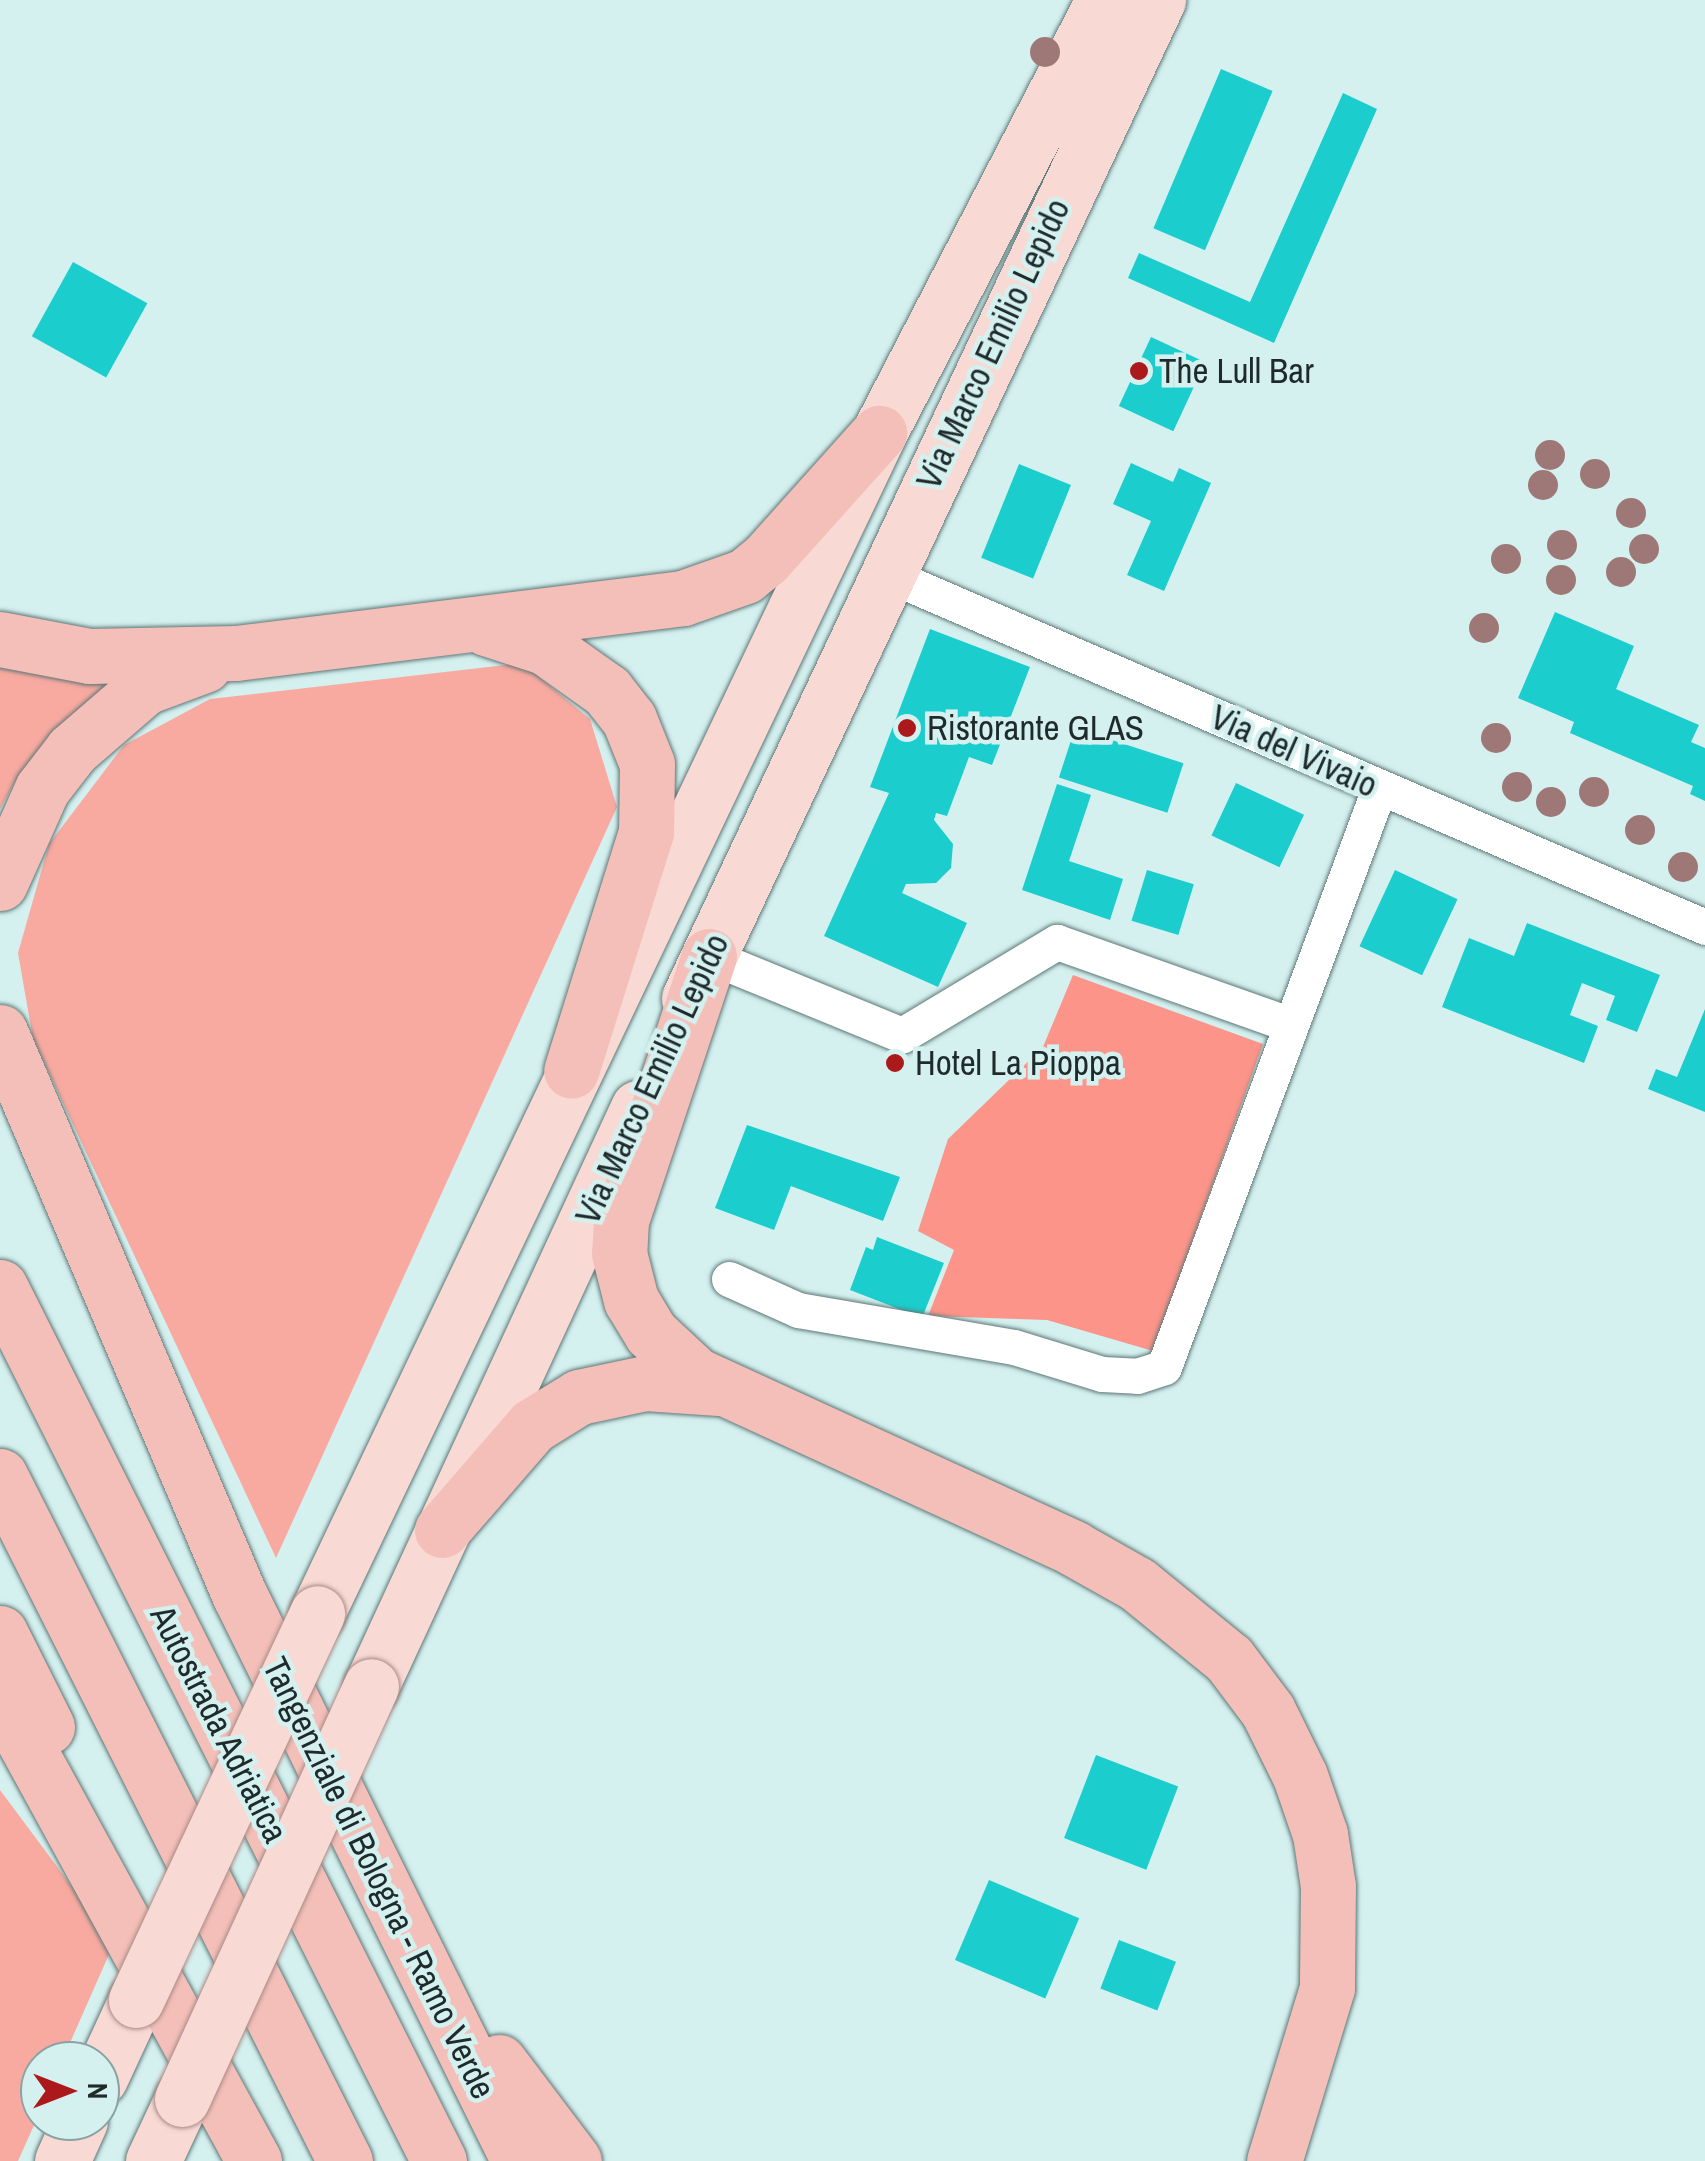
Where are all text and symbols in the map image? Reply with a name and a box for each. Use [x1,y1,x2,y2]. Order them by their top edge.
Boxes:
street label: Via Marco Emilio Lepido [907,192,1079,496]
place label: The Lull Bar [1159,350,1314,392]
marker: The Lull Bar [1128,360,1150,382]
street label: Via del Vivaio [1204,696,1384,806]
place label: Ristorante GLAS [927,707,1144,749]
marker: Ristorante GLAS [896,717,918,739]
street label: Via Marco Emilio Lepido [566,927,738,1231]
place label: Hotel La Pioppa [915,1042,1121,1084]
marker: Hotel La Pioppa [884,1052,906,1074]
street label: Autostrada Adriatica [141,1598,297,1850]
street label: Tangenziale di Bologna - Ramo Verde [254,1651,504,2105]
north arrow [20,2041,120,2141]
text: N [79,2083,117,2099]

